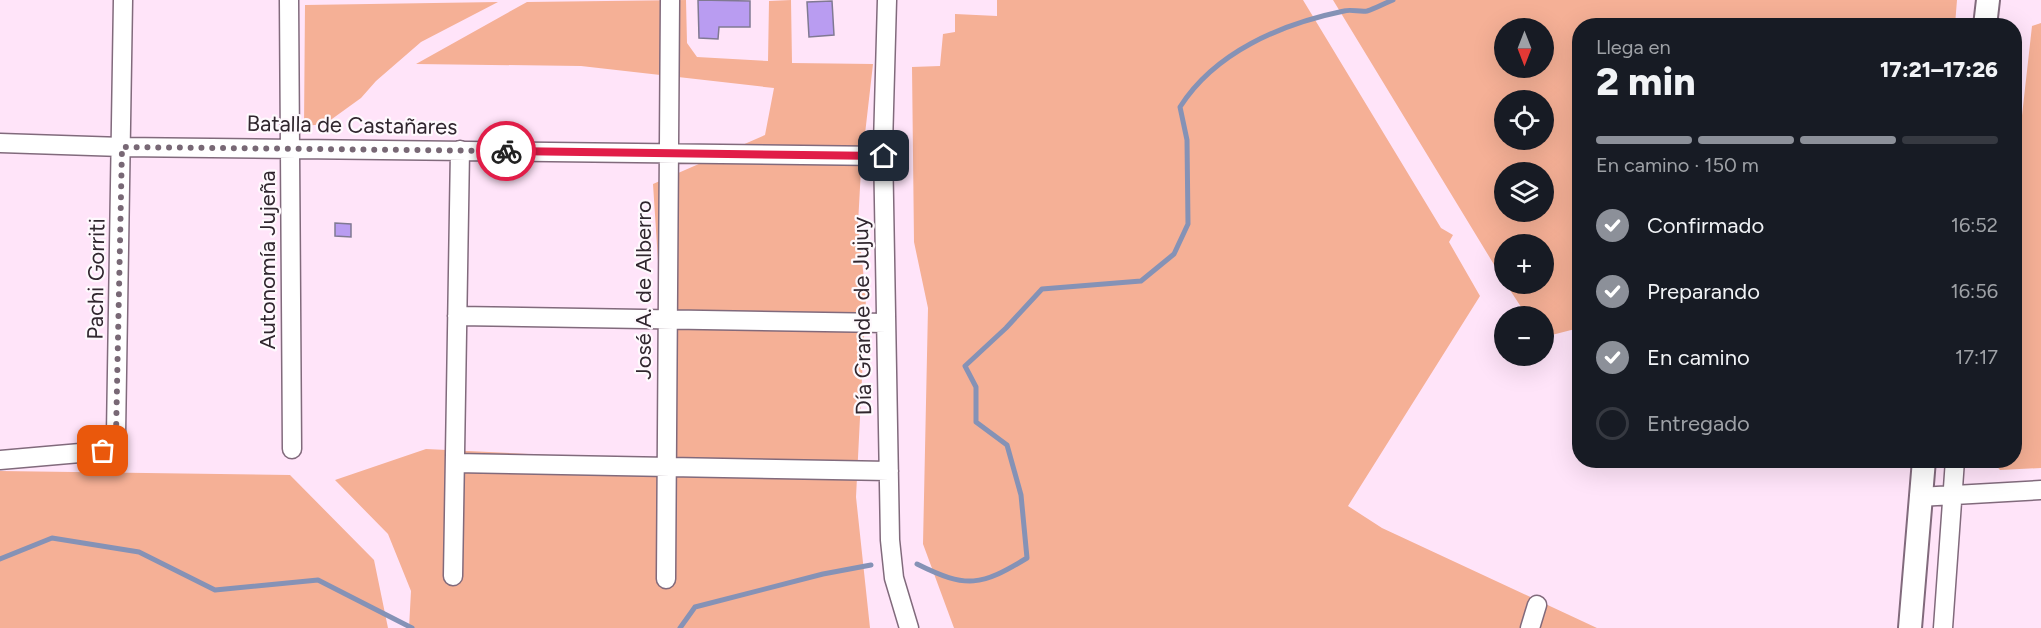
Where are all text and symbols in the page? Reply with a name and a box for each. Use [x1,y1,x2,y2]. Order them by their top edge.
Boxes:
north arrow [1494,18,1554,78]
map controls [1494,18,1554,366]
text: Llega en [1596,35,1671,59]
text: 17:21–17:26 [1880,56,1998,83]
text: 2 min [1596,58,1696,105]
button: locate [1494,90,1554,150]
street label: Batalla de Castañares [246,110,458,140]
courier [476,121,536,181]
pin [858,130,909,181]
icon: bike [490,135,523,168]
icon: home [867,139,900,172]
text: En camino · 150 m [1596,153,1759,177]
button: layers [1494,162,1554,222]
street label: Autonomía Jujeña [254,171,281,349]
street label: José A. de Alberro [630,200,657,380]
icon: check [1596,209,1629,242]
text: Confirmado [1647,212,1764,239]
text: 16:52 [1951,213,1998,237]
street label: Día Grande de Jujuy [847,216,877,416]
street label: Pachi Gorriti [81,218,111,340]
button: + [1494,234,1554,294]
icon: check [1596,275,1629,308]
text: Preparando [1647,278,1760,305]
text: 16:56 [1951,279,1998,303]
button: − [1494,306,1554,366]
icon: check [1596,341,1629,374]
text: En camino [1647,344,1750,371]
text: 17:17 [1955,345,1998,369]
text: Entregado [1647,410,1750,437]
pin [77,425,128,476]
icon: bag [86,434,119,467]

